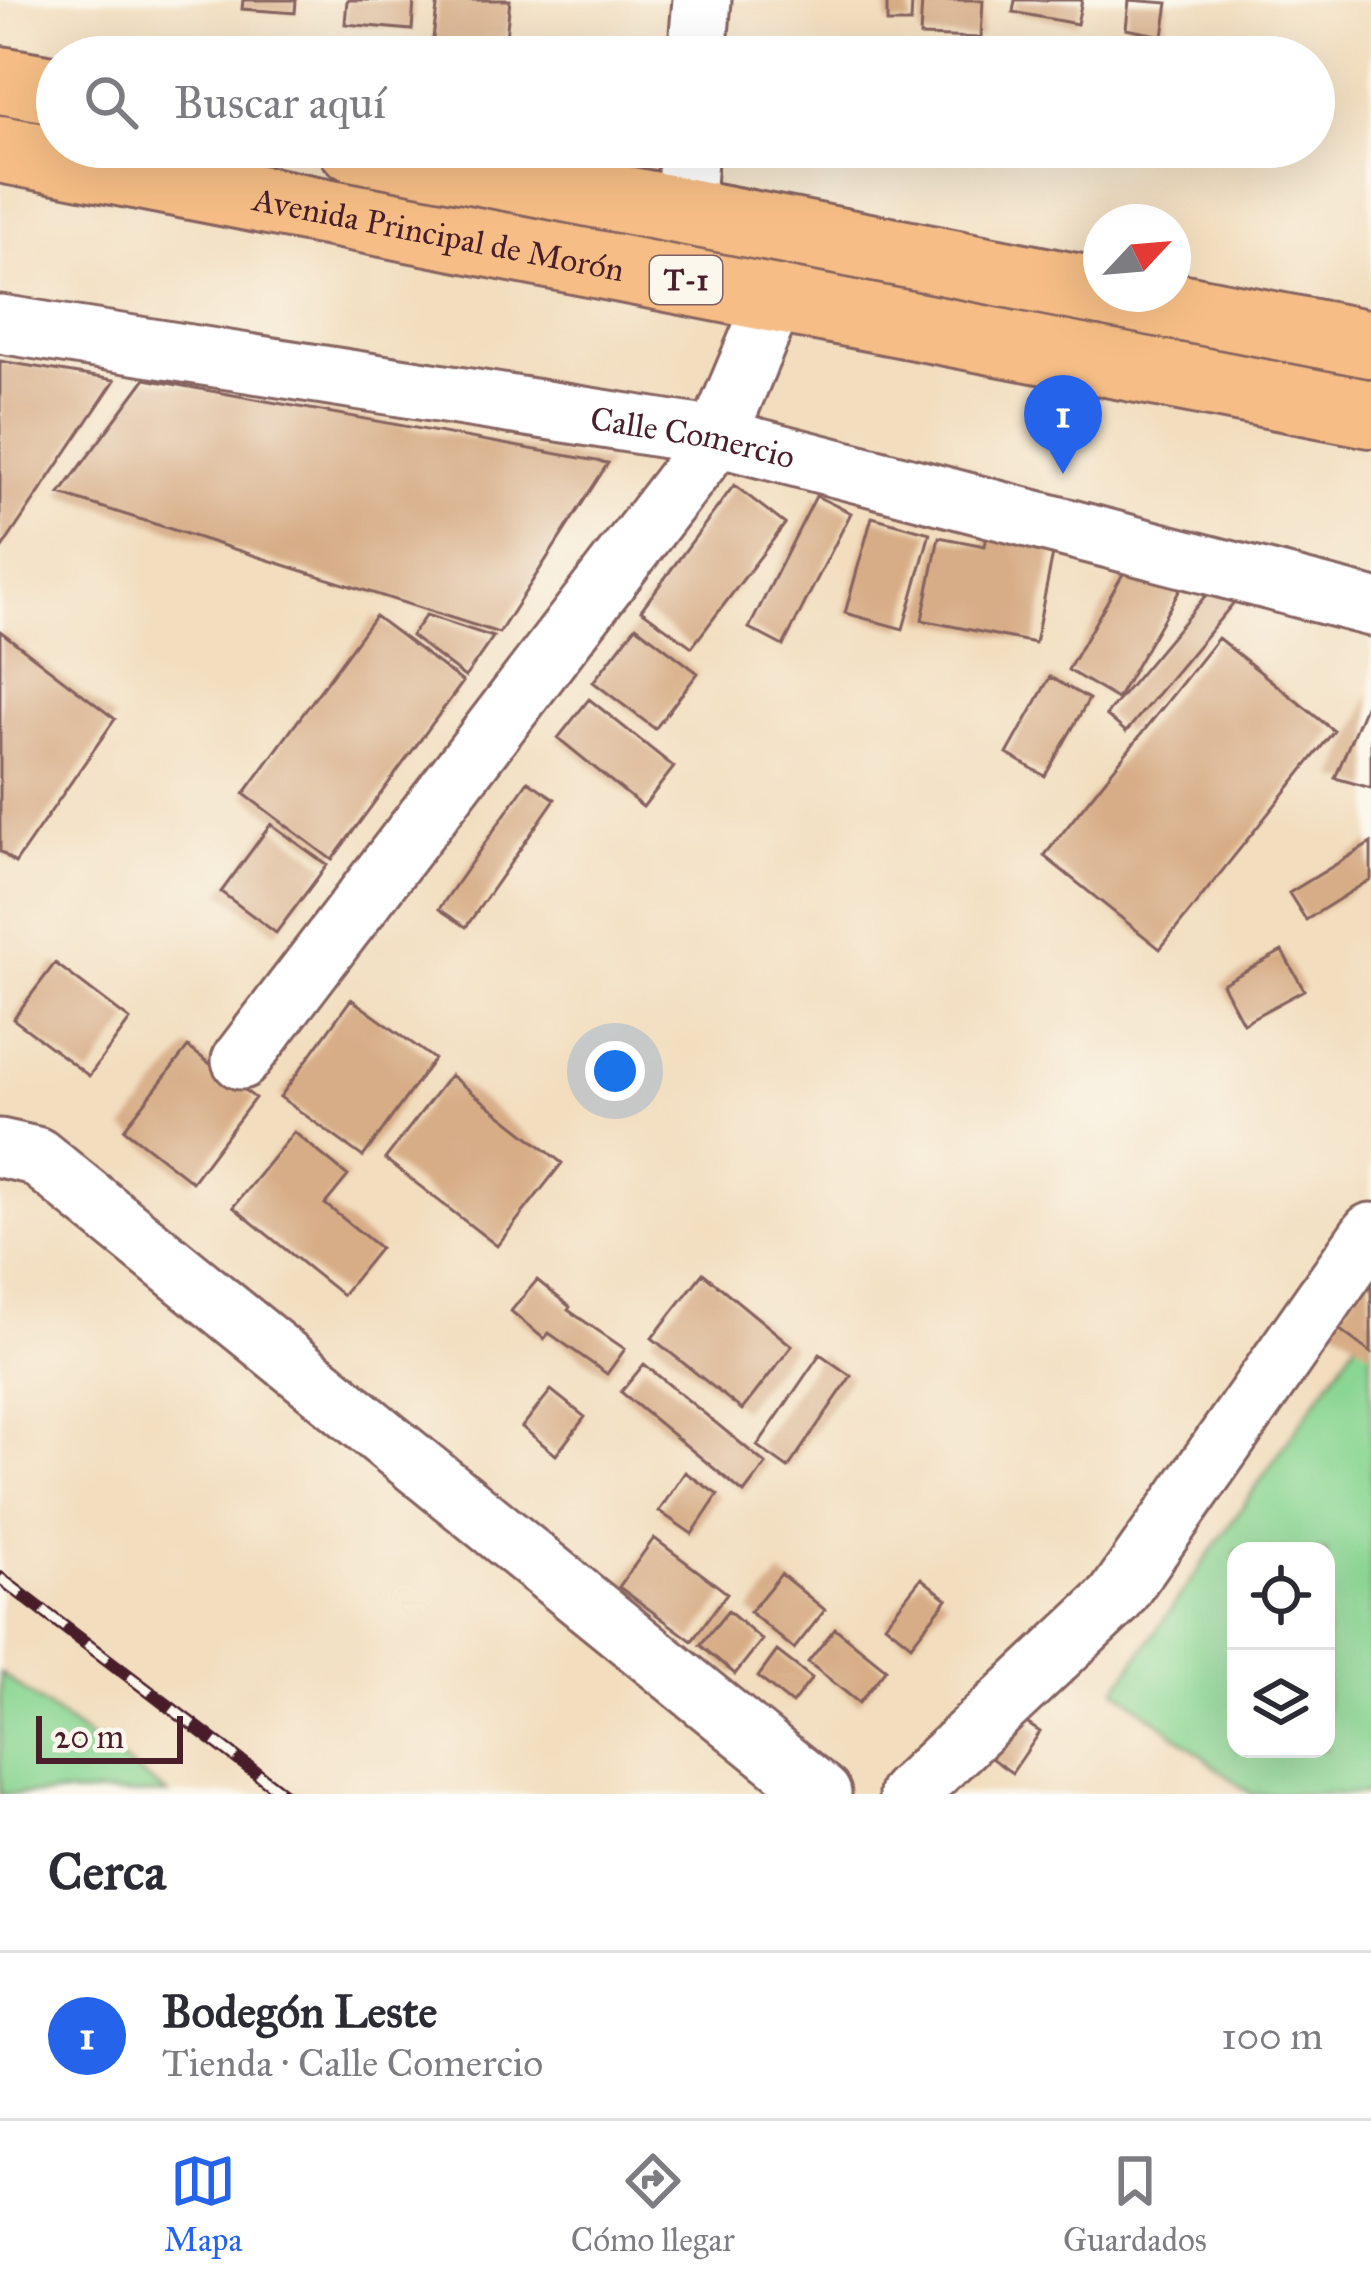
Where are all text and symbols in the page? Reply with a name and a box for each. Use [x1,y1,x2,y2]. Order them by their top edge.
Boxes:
search box [36,36,1335,168]
icon: search [78,69,144,135]
text: Buscar aquí [174,75,386,130]
street label: Avenida Principal de Morón [248,179,628,290]
north arrow [1083,204,1191,312]
road number: T-1 [650,256,722,304]
pin: 1 [1024,375,1102,474]
street label: Calle Comercio [588,398,799,477]
your location [585,1041,645,1101]
map controls [1227,1542,1335,1758]
button: locate [1227,1542,1335,1650]
button: layers [1227,1650,1335,1758]
scale bar [36,1710,183,1763]
text: 20 m [54,1717,124,1757]
text: Cerca [48,1841,166,1903]
text: Bodegón Leste [162,1984,437,2039]
text: 1 [79,2012,95,2060]
text: 100 m [1221,2012,1323,2060]
text: Tienda · Calle Comercio [162,2039,543,2087]
tab: Mapa [164,2148,243,2260]
tab: Cómo llegar [571,2148,735,2260]
tab: Guardados [1063,2148,1207,2260]

